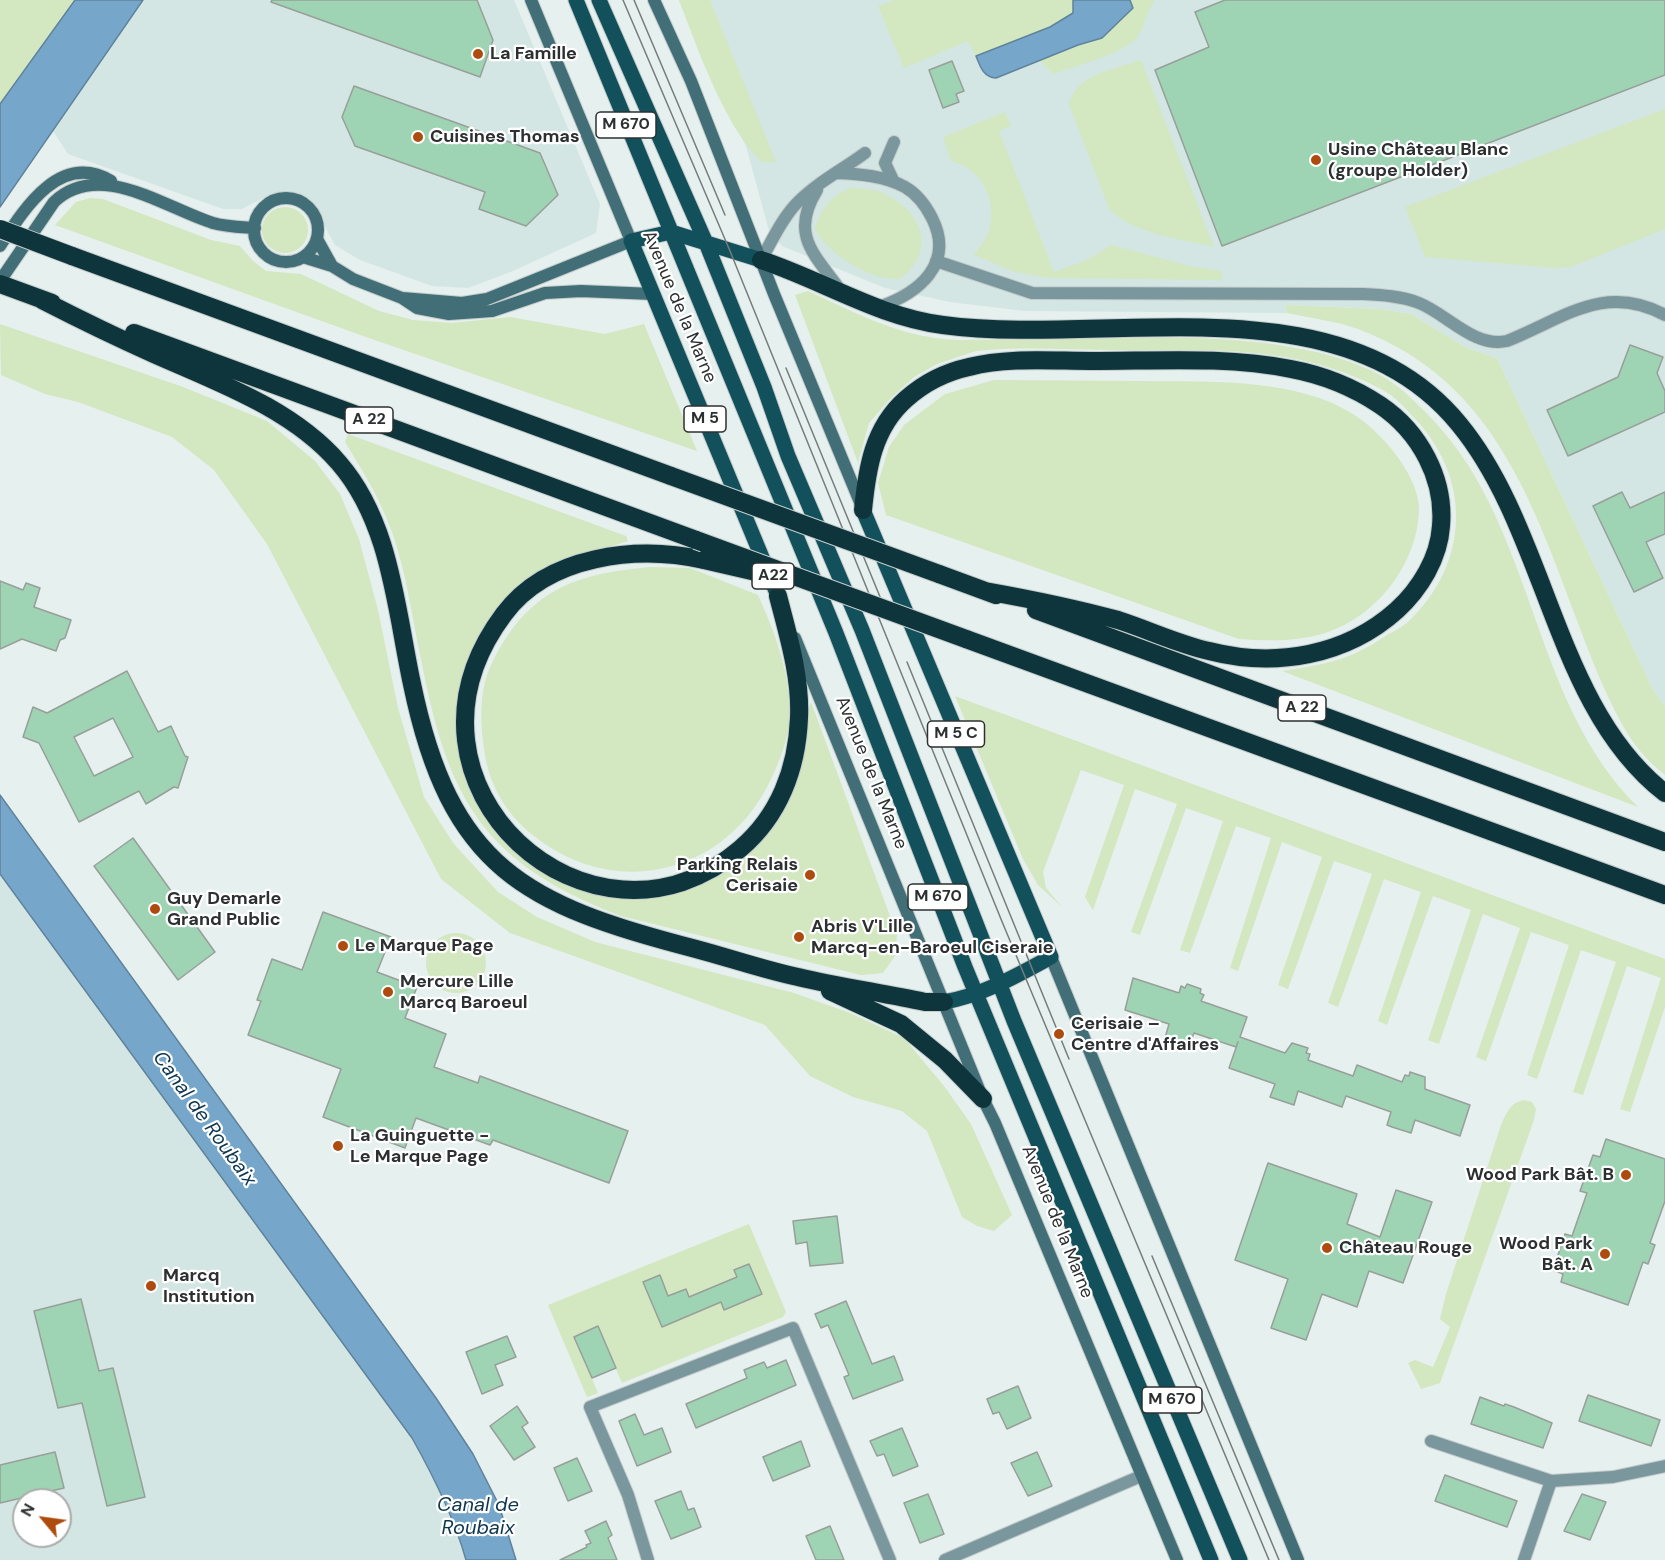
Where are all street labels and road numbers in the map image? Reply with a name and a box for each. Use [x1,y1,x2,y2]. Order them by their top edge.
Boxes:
road number: M 670 [596,112,656,138]
street label: Avenue de la Marne [637,228,721,386]
road number: M 5 [684,406,726,432]
road number: A 22 [345,407,393,433]
road number: A22 [752,563,794,589]
street label: Avenue de la Marne [830,693,912,853]
road number: A 22 [1278,695,1326,721]
road number: M 5 C [928,721,984,747]
road number: M 670 [908,884,968,910]
street label: Avenue de la Marne [1016,1142,1098,1302]
road number: M 670 [1142,1387,1202,1413]

